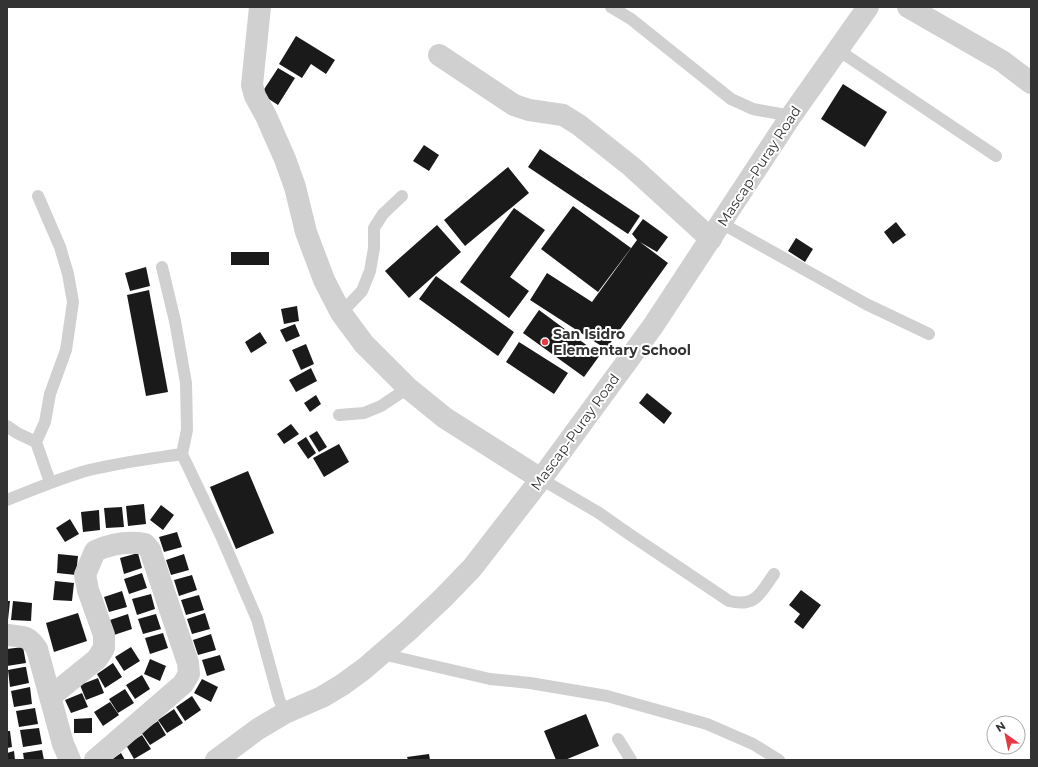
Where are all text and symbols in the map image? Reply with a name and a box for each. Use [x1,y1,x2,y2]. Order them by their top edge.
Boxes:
street label: Mascap-Puray Road [713,102,805,230]
place label: San Isidro Elementary School [553,325,691,359]
marker: San Isidro Elementary School [540,337,550,347]
street label: Mascap-Puray Road [527,370,623,494]
north arrow [986,715,1026,755]
text: N [993,718,1008,735]

